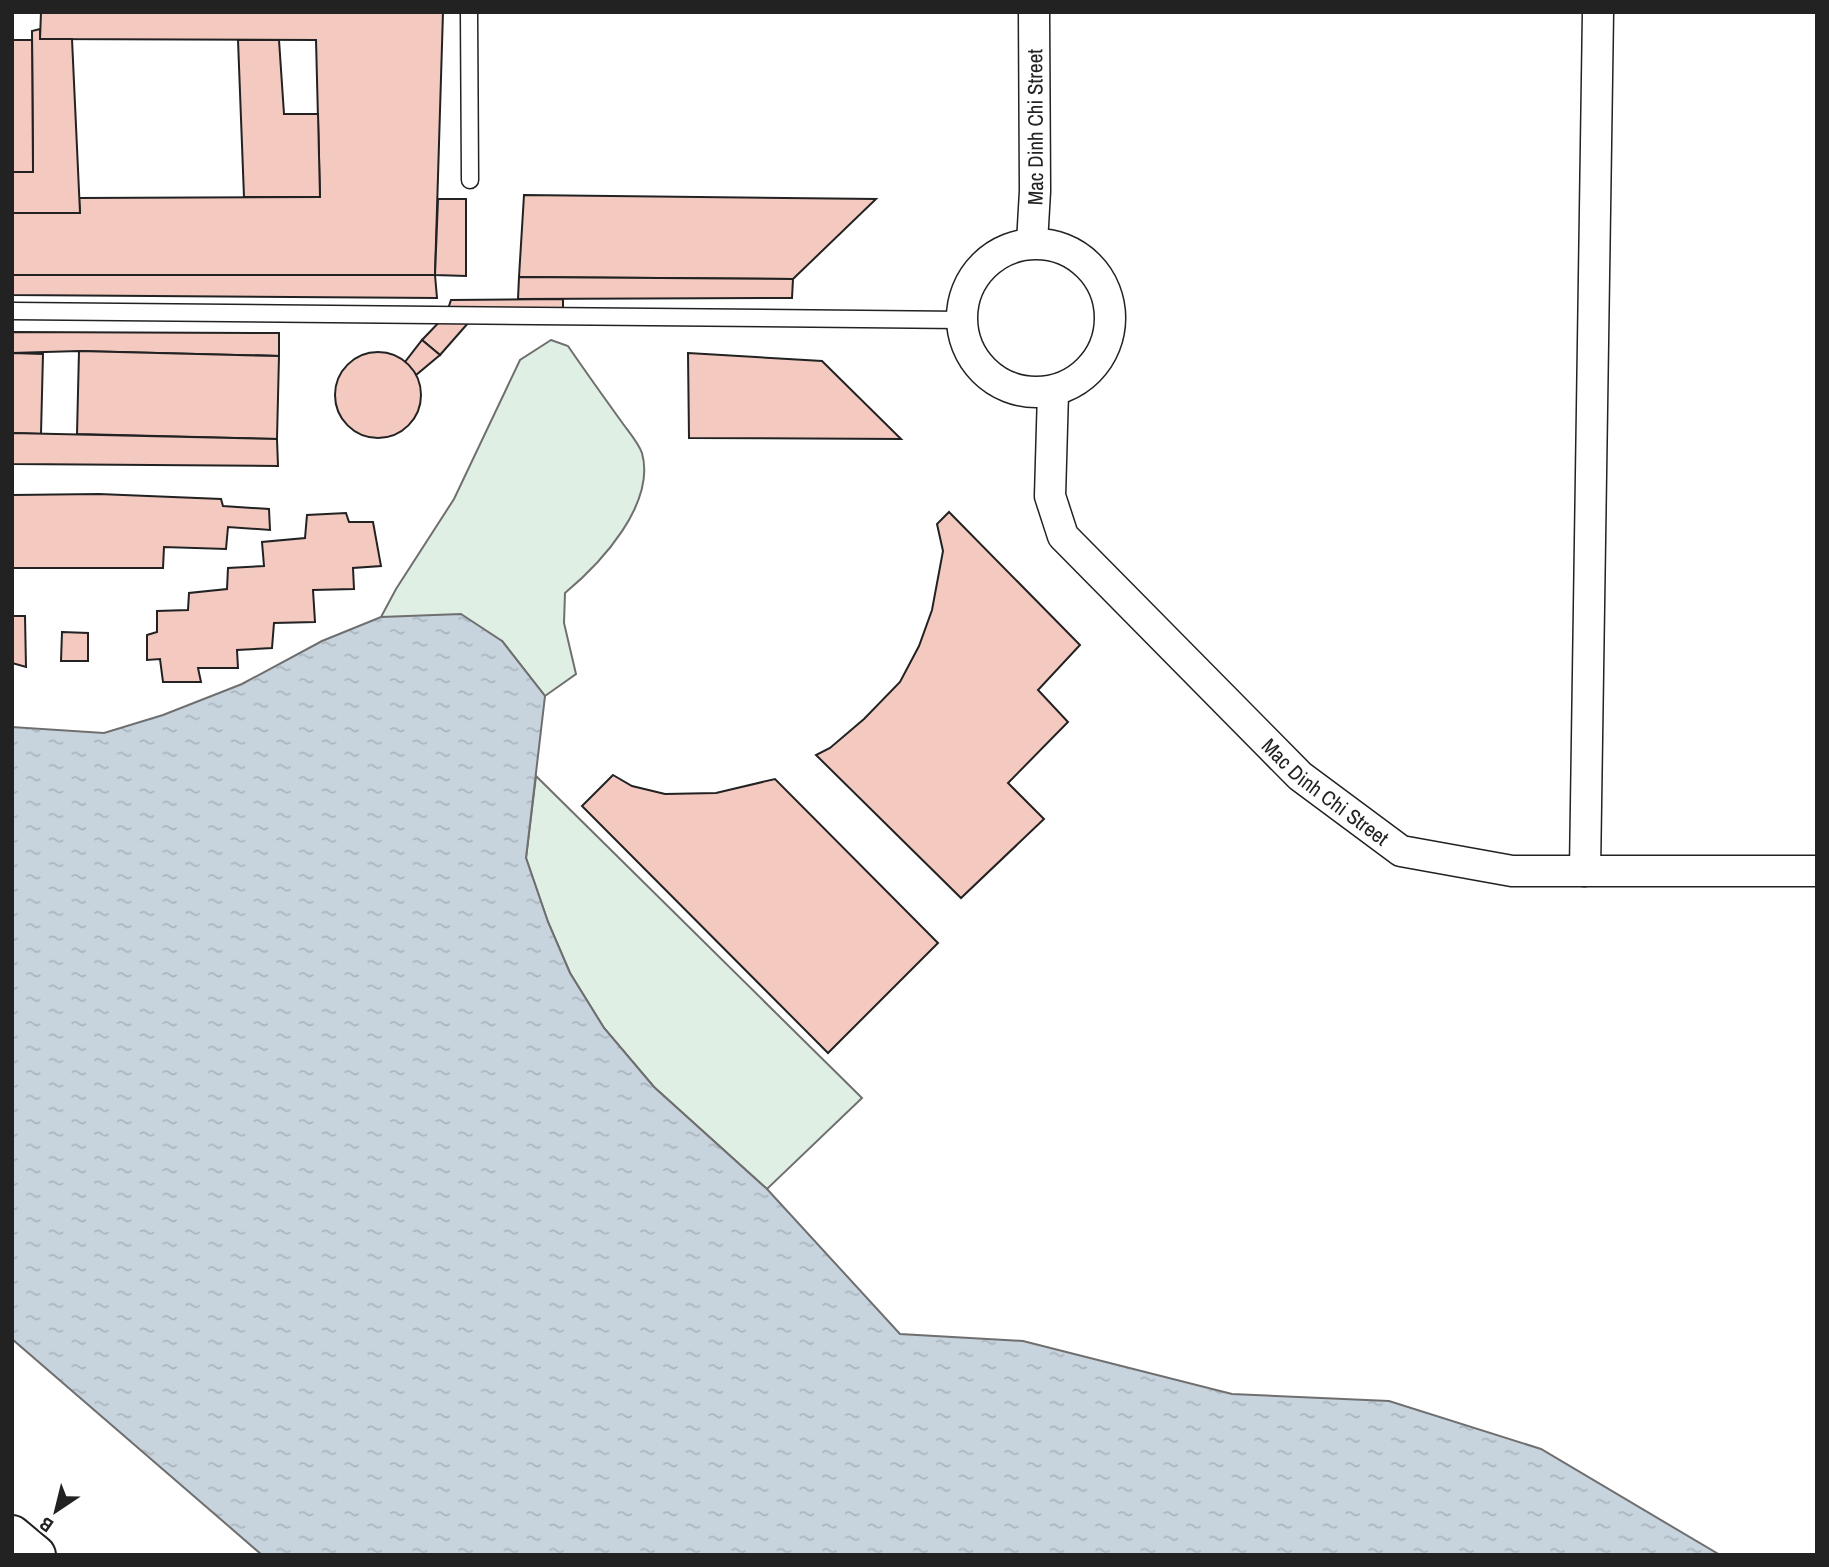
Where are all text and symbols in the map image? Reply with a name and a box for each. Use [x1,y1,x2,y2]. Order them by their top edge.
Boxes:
street label: Mac Dinh Chi Street [1020,49,1049,206]
street label: Mac Dinh Chi Street [1256,731,1395,852]
north arrow [21,1476,91,1546]
text: B [34,1511,58,1539]

